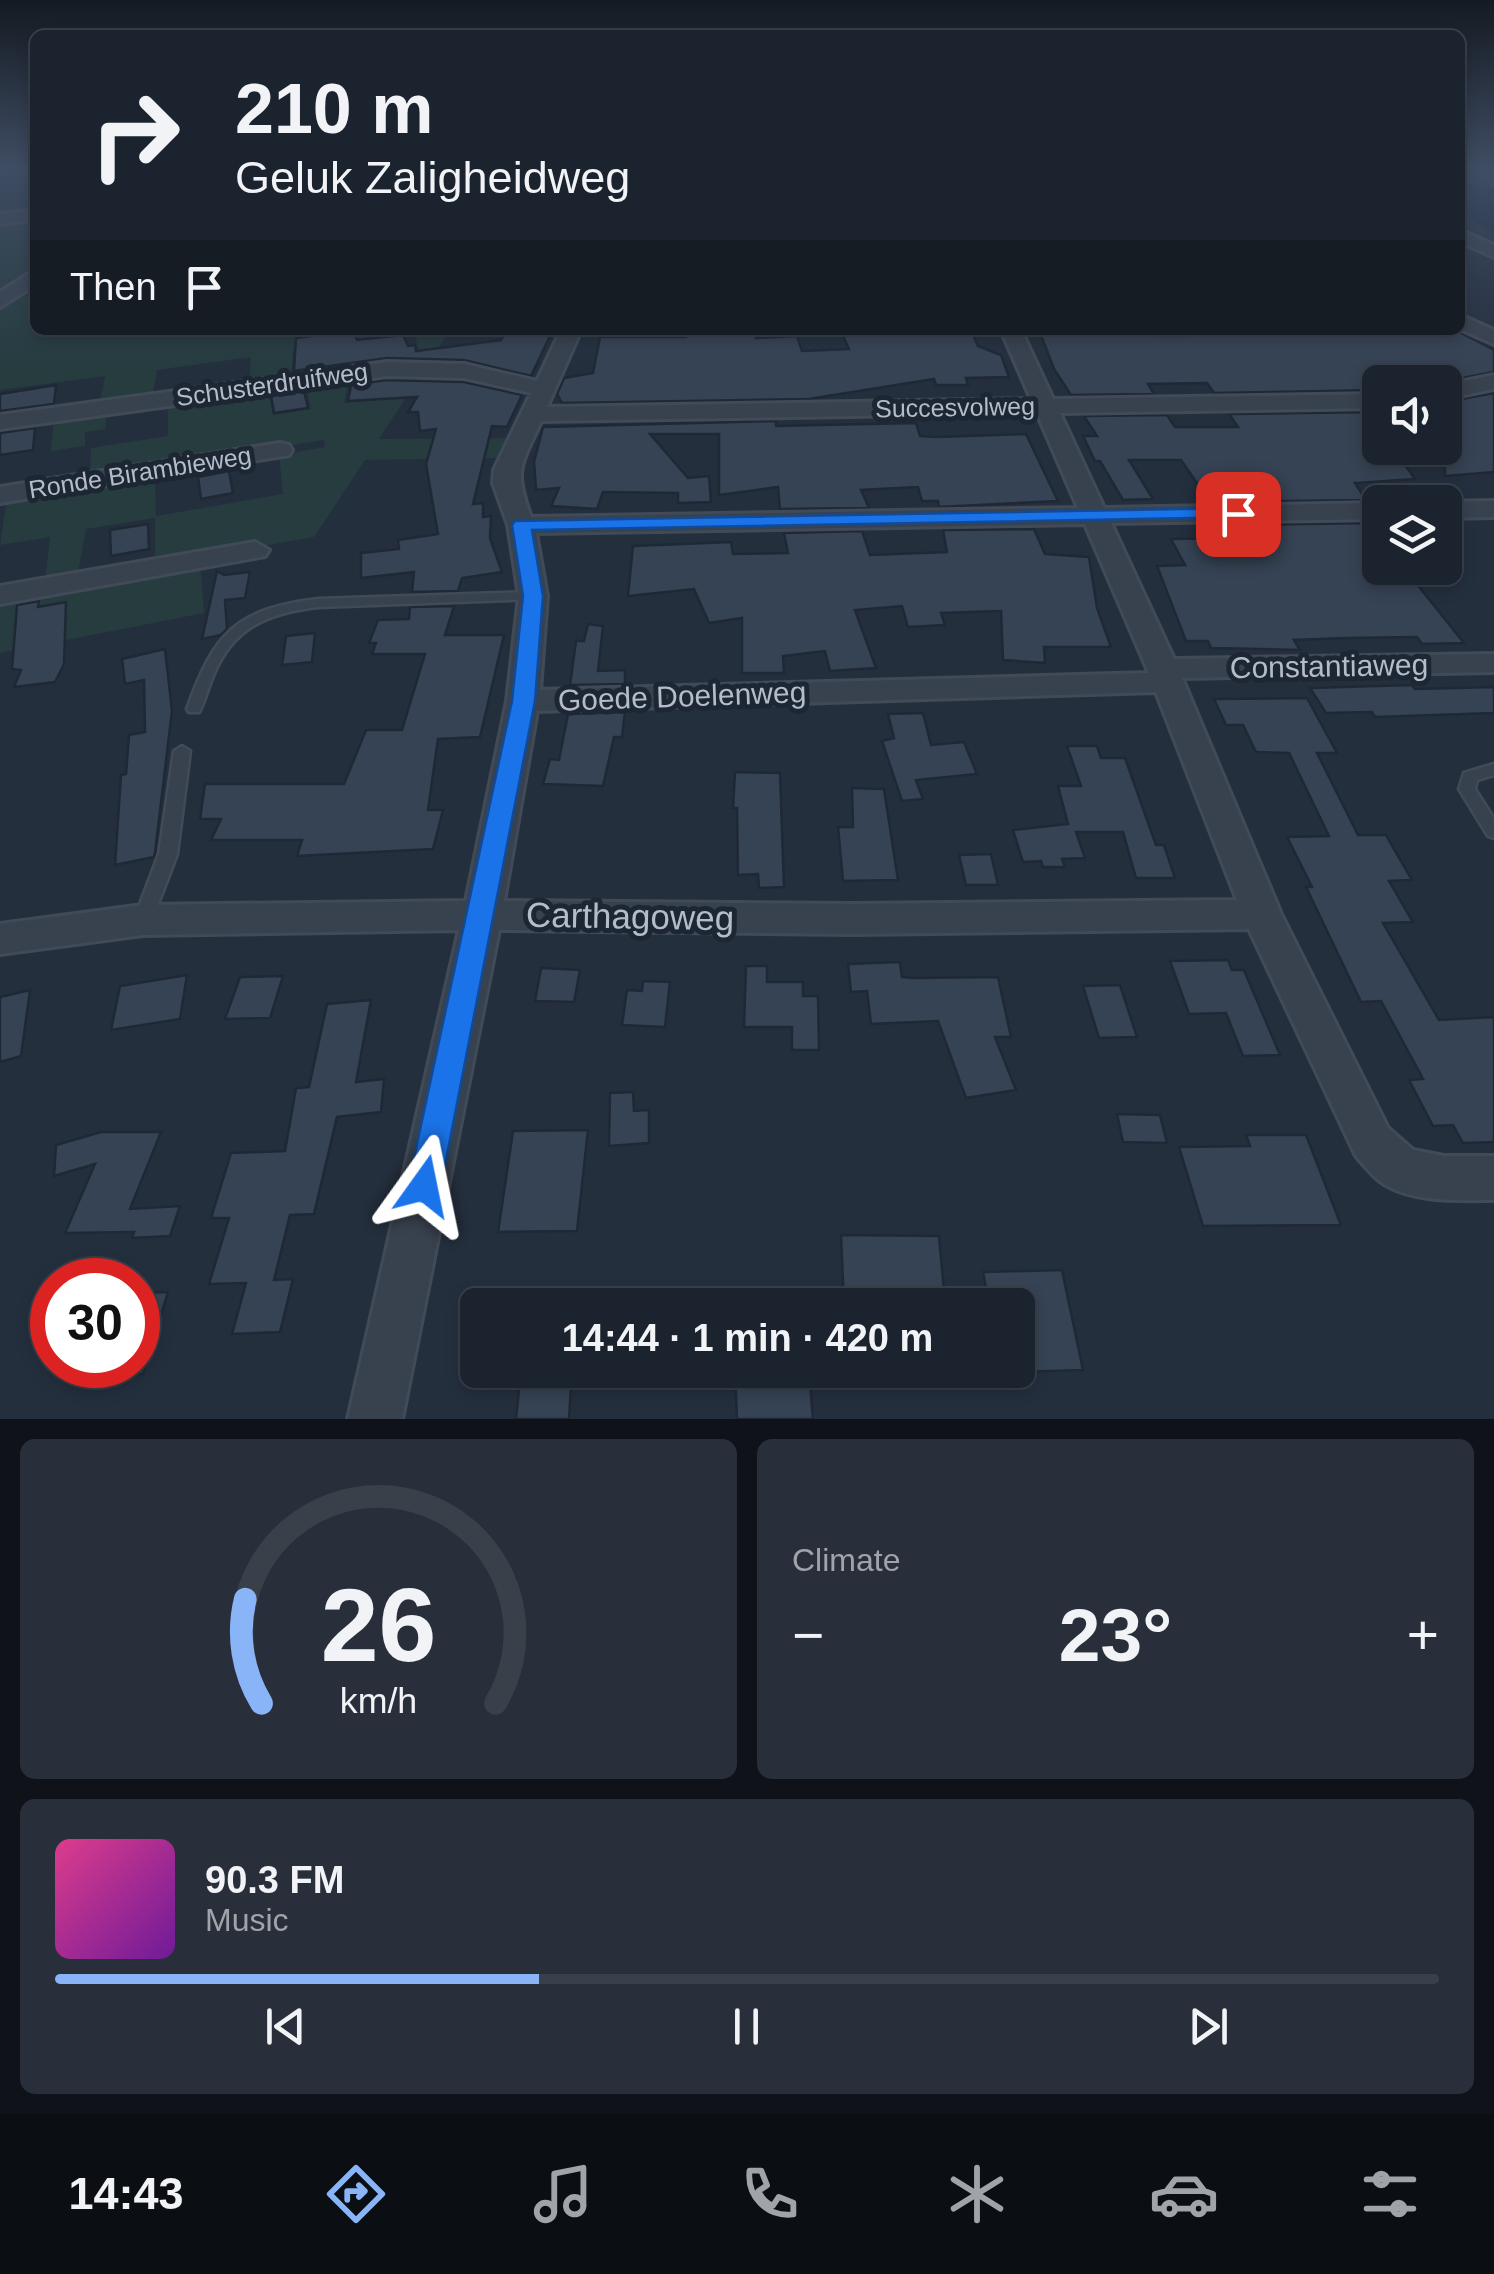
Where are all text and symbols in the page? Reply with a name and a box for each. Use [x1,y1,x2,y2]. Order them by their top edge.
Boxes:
icon: right [70,70,200,200]
text: 210 m [235,70,433,148]
text: Geluk Zaligheidweg [235,152,630,203]
icon: arrive [177,260,232,315]
text: Then [70,266,157,308]
street label: Schusterdruifweg [174,357,370,411]
map controls [1362,365,1462,585]
button: sound [1362,365,1462,465]
street label: Succesvolweg [875,392,1035,422]
street label: Ronde Birambieweg [27,441,253,503]
pin [1196,472,1281,557]
button: layers [1362,485,1462,585]
icon: arrive [1211,487,1266,542]
street label: Constantiaweg [1229,648,1429,684]
street label: Goede Doelenweg [557,675,807,717]
street label: Carthagoweg [526,895,734,937]
position arrow [372,1134,476,1238]
speed limit sign: 30 [30,1258,160,1388]
text: 14:44 · 1 min · 420 m [562,1317,933,1359]
text: Climate [792,1542,900,1578]
text: 26 [321,1567,436,1683]
text: 23° [1059,1593,1172,1677]
text: − [792,1604,824,1666]
text: + [1407,1604,1439,1666]
text: km/h [340,1681,417,1721]
text: 90.3 FM [205,1859,344,1901]
text: Music [205,1902,289,1938]
icon: previous [258,1999,313,2054]
icon: pause [719,1999,774,2054]
icon: next [1181,1999,1236,2054]
icon: directions [321,2159,391,2229]
icon: music [528,2159,598,2229]
icon: phone [735,2159,805,2229]
icon: climate [942,2159,1012,2229]
icon: car [1149,2159,1219,2229]
icon: filters [1355,2159,1425,2229]
text: 14:43 [68,2168,184,2219]

